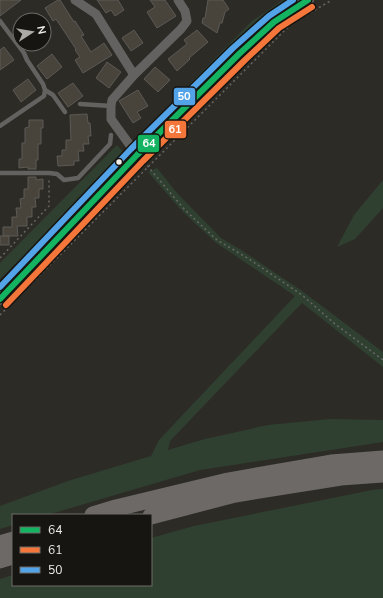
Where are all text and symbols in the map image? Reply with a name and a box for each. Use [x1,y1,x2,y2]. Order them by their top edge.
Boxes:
north arrow [12,12,52,52]
text: N [33,24,49,36]
line badge: 50 [173,87,196,106]
text: 50 [177,89,191,104]
line badge: 61 [164,120,187,139]
text: 61 [168,122,182,137]
line badge: 64 [137,134,160,153]
text: 64 [142,136,156,151]
unlabelled marker [114,157,124,167]
legend [12,514,152,586]
text: 64 [48,522,62,538]
text: 61 [48,542,62,558]
text: 50 [48,562,62,578]

